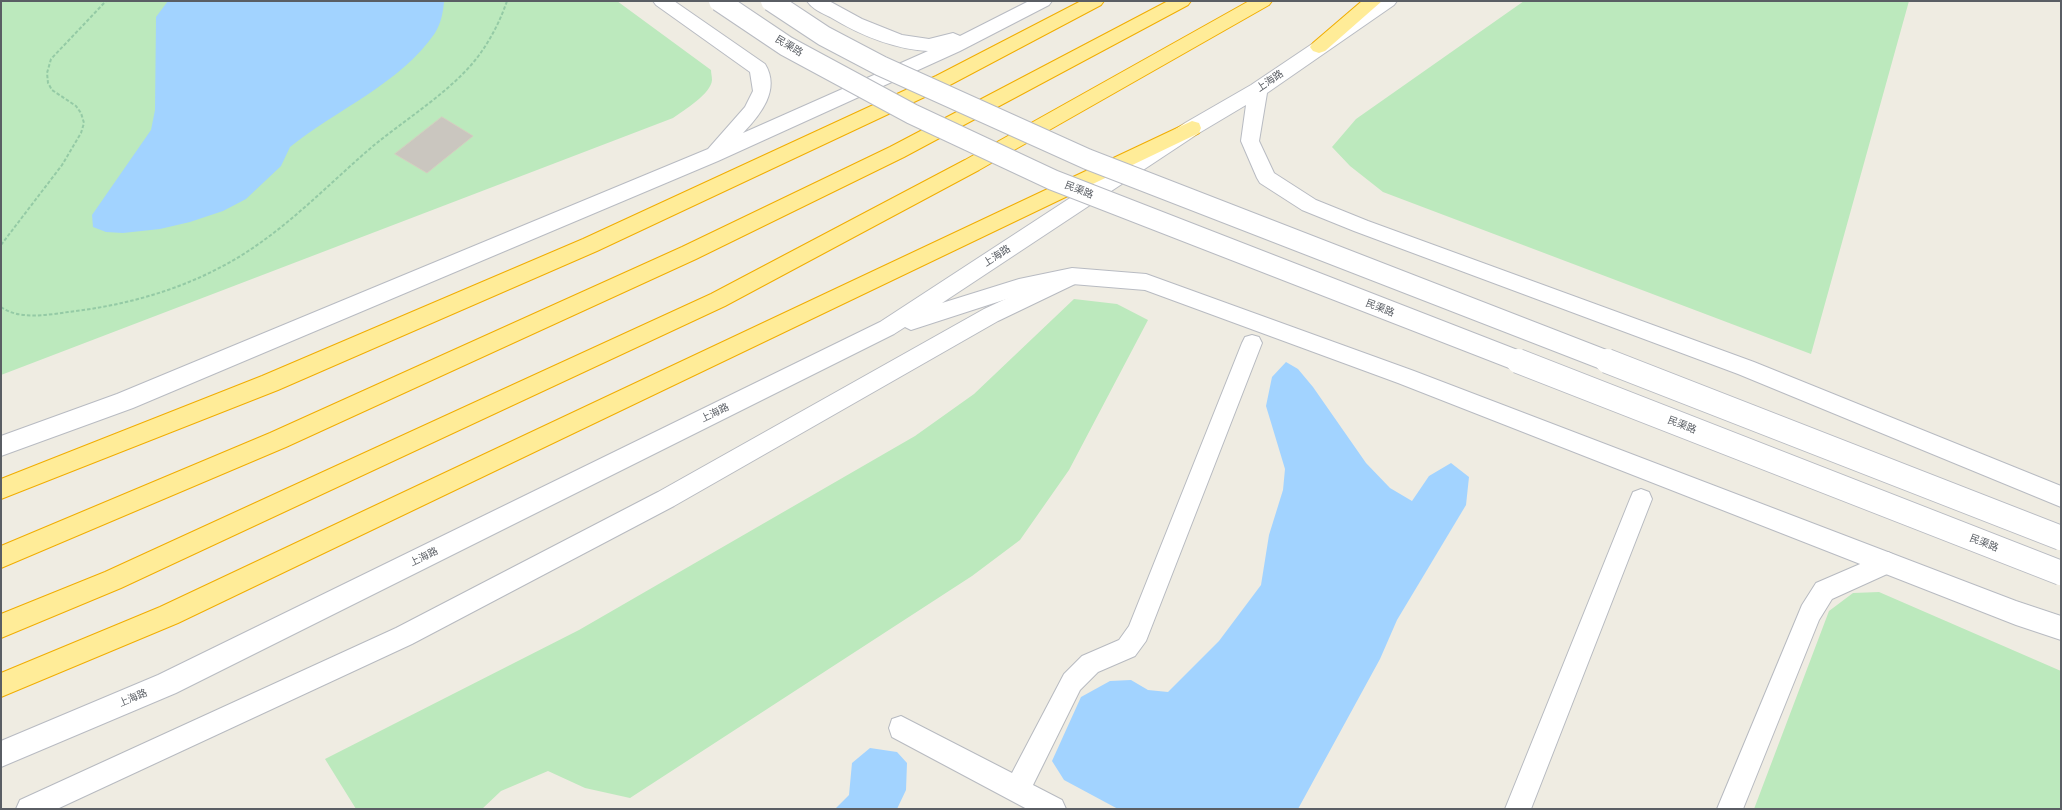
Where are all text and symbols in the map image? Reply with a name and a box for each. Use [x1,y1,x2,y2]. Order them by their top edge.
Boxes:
street label: 民渠路 [773,33,805,59]
street label: 上海路 [1254,68,1286,94]
street label: 民渠路 [1063,179,1095,201]
street label: 上海路 [981,243,1013,269]
street label: 民渠路 [1364,297,1396,319]
street label: 上海路 [699,401,731,425]
street label: 民渠路 [1666,414,1698,436]
street label: 民渠路 [1968,532,2000,554]
street label: 上海路 [408,545,440,569]
street label: 上海路 [117,687,149,709]

